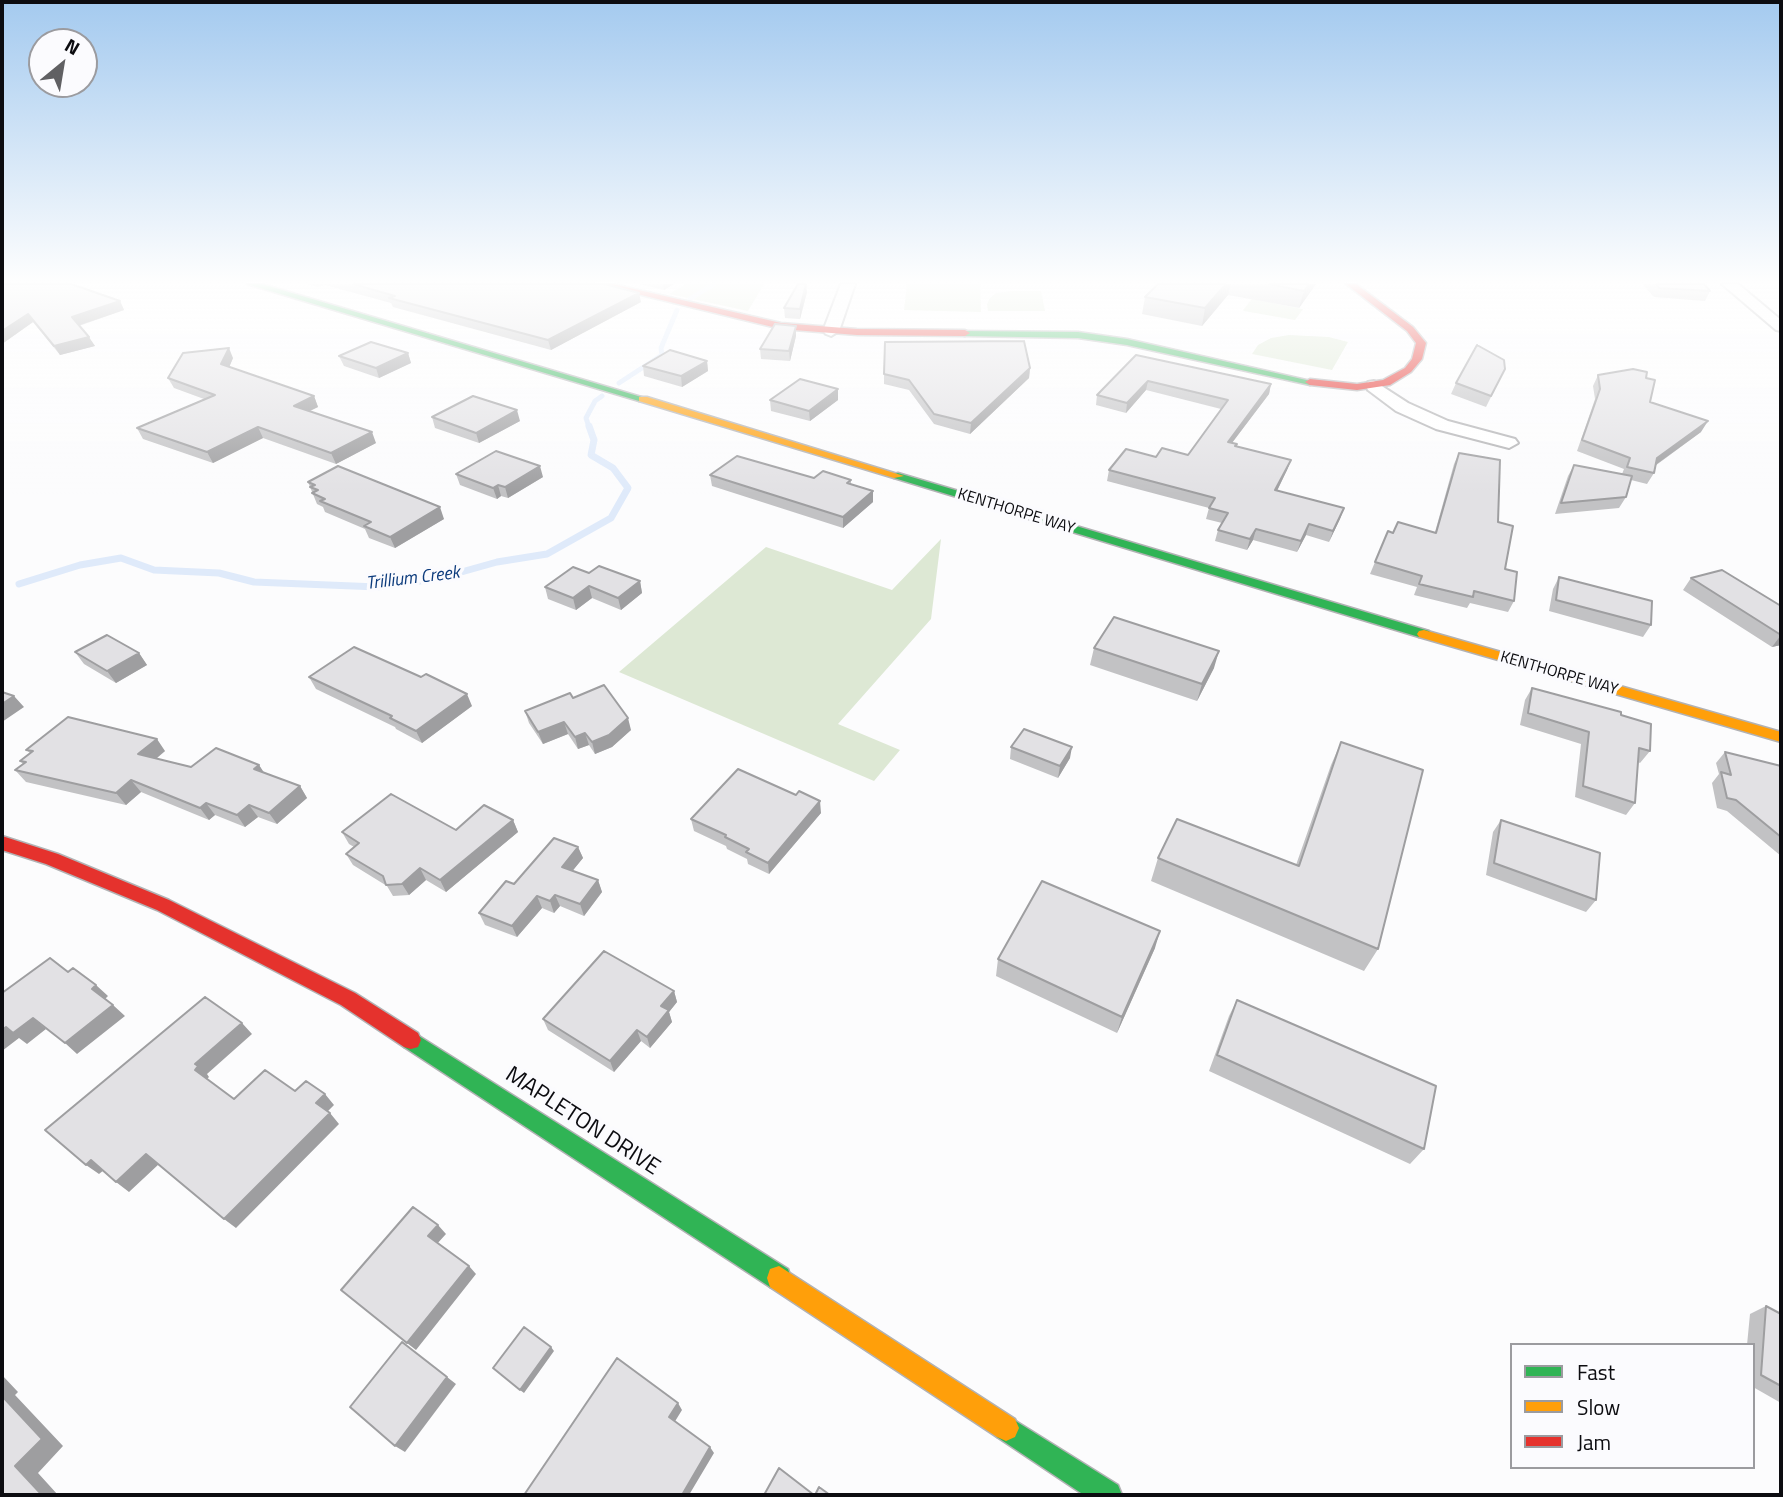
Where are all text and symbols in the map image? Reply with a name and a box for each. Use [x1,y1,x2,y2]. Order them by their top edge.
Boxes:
north arrow [28,28,98,98]
text: N [60,30,86,62]
street label: KENTHORPE WAY [955,485,1077,539]
water label: Trillium Creek [365,563,461,595]
street label: KENTHORPE WAY [1498,648,1620,700]
street label: MAPLETON DRIVE [500,1062,664,1182]
legend [1510,1343,1755,1469]
text: Fast [1577,1356,1615,1388]
text: Slow [1577,1391,1620,1423]
text: Jam [1577,1426,1611,1458]

